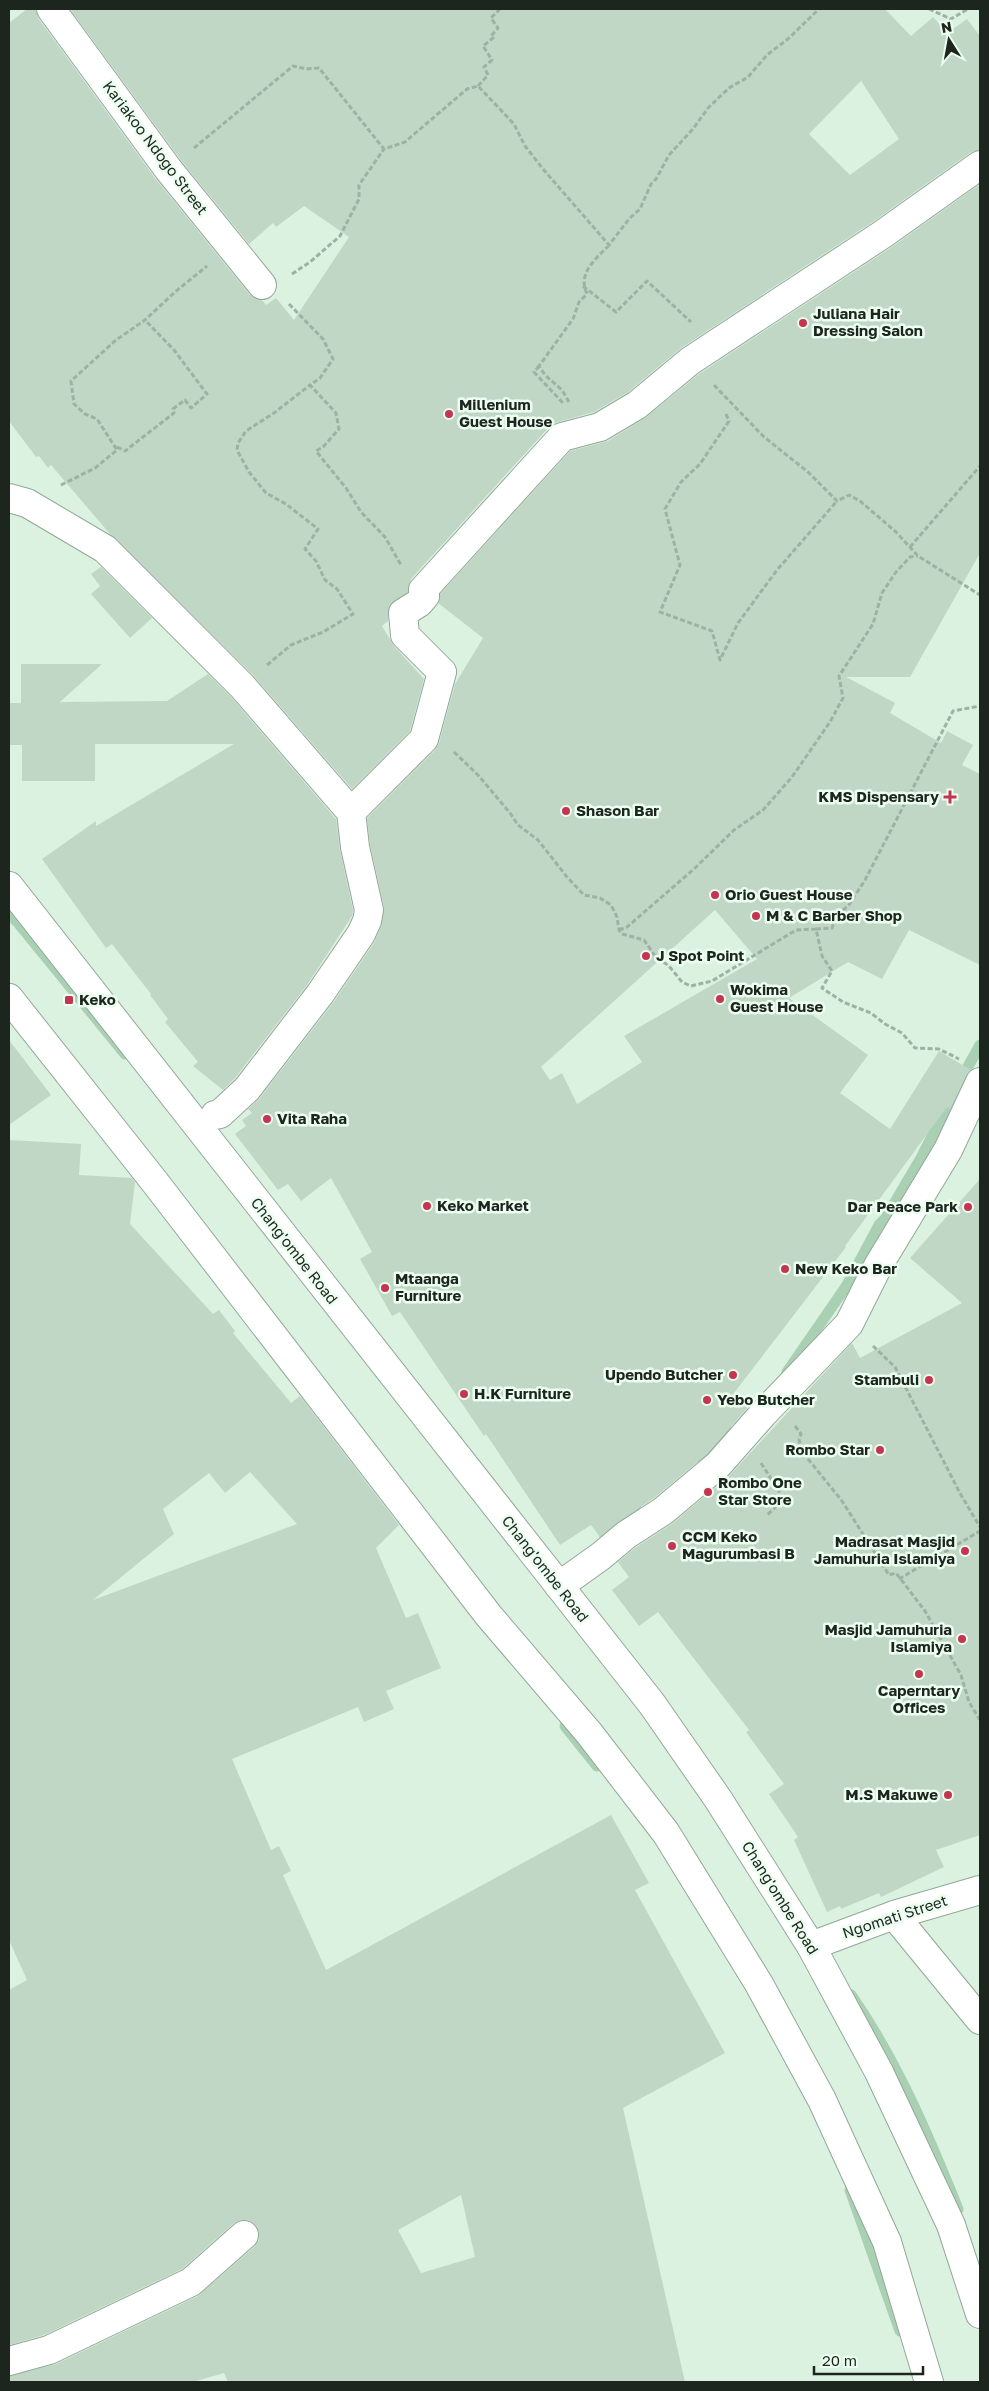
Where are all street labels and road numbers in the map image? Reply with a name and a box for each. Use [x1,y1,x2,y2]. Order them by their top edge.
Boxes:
street label: Kariakoo Ndogo Street [100,77,212,218]
street label: Chang'ombe Road [248,1194,342,1307]
street label: Chang'ombe Road [499,1512,593,1625]
street label: Chang'ombe Road [739,1837,823,1957]
street label: Ngomati Street [840,1891,949,1942]

